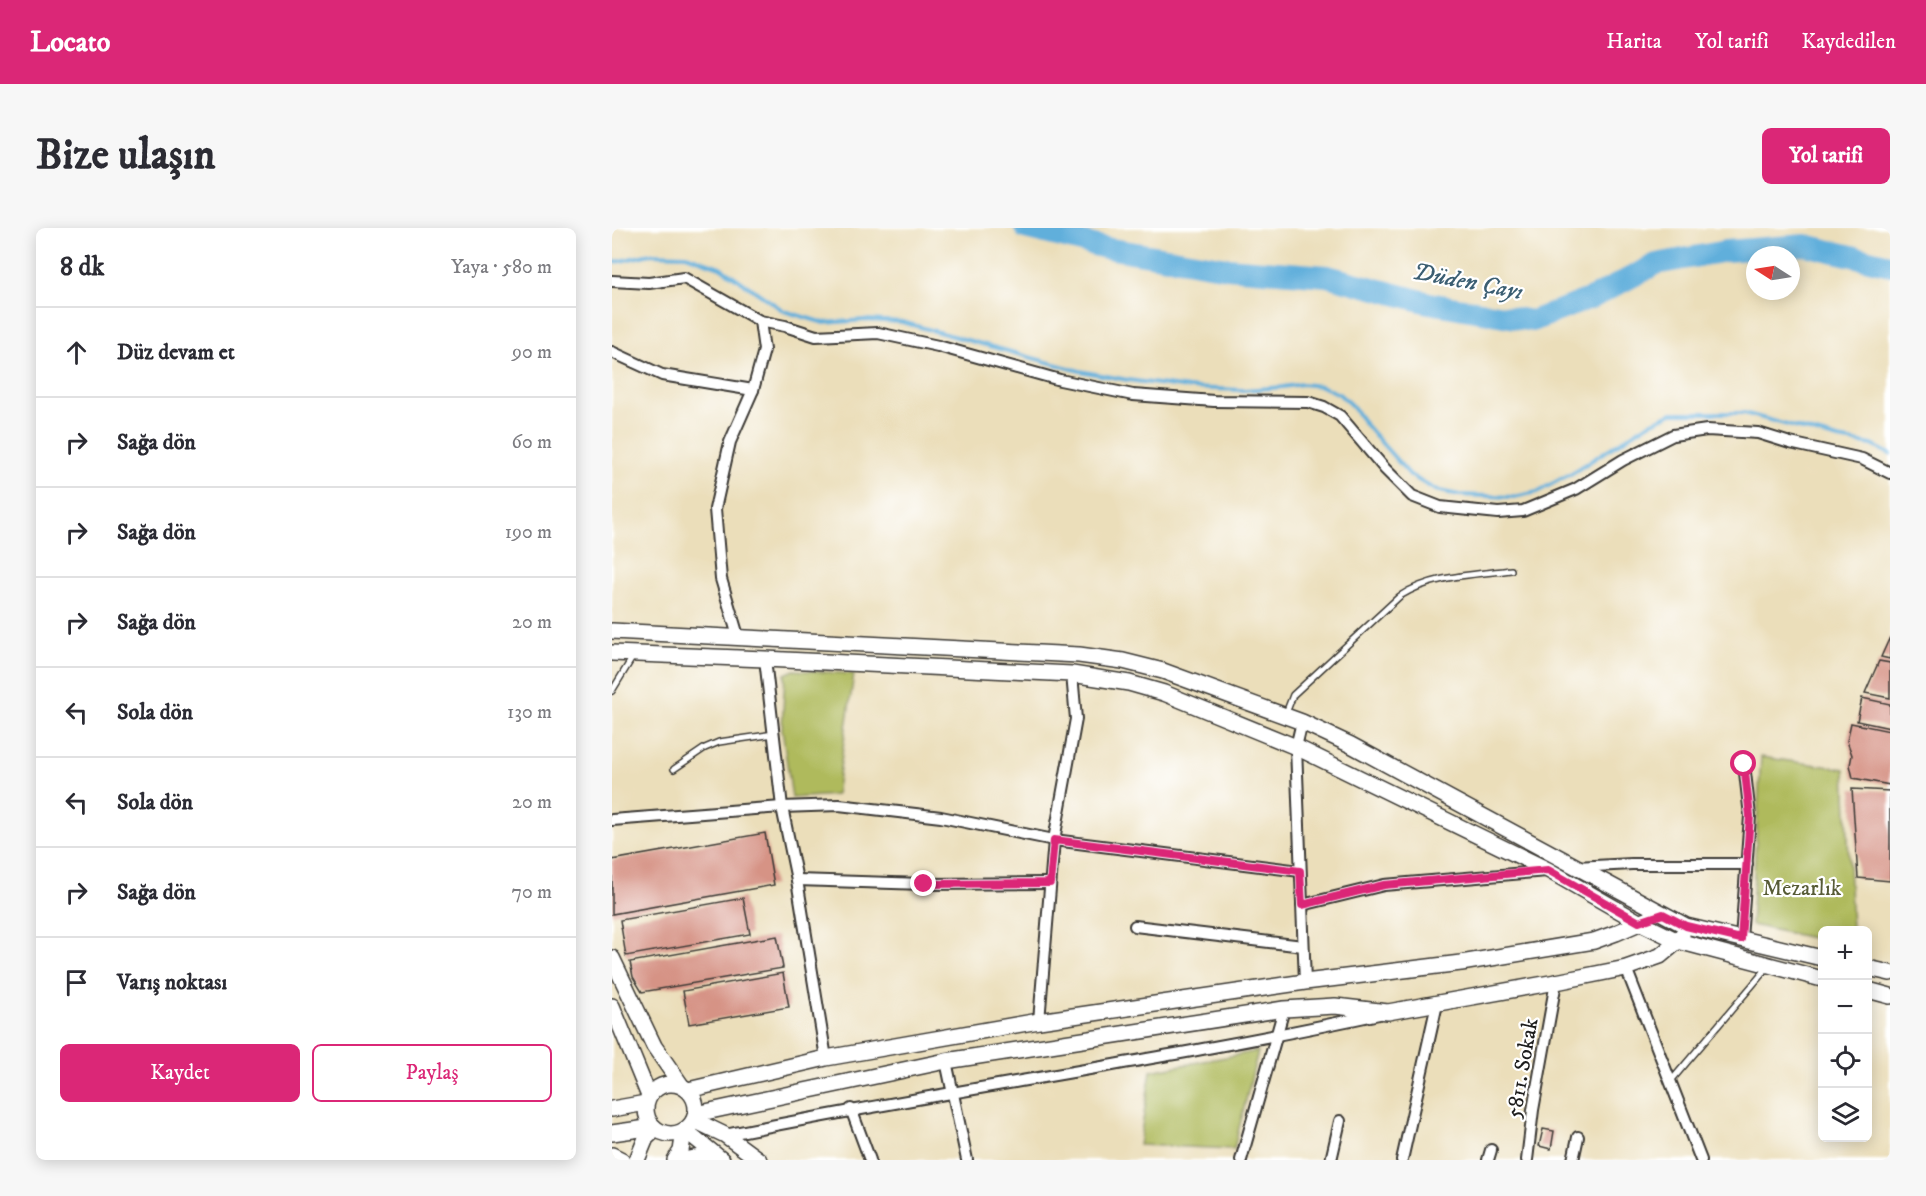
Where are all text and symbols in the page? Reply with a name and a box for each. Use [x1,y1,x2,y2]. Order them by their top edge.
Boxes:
text: Locato [30,25,110,60]
text: Harita [1606,29,1662,55]
text: Yol tarifi [1695,29,1769,55]
text: Kaydedilen [1802,29,1896,55]
button: Yol tarifi [1762,128,1890,184]
text: Bize ulaşın [36,130,216,182]
north arrow [1746,246,1800,300]
text: 8 dk [60,251,104,284]
text: Yaya · 580 m [451,255,552,280]
water label: Düden Çayı [1410,257,1525,307]
icon: ahead [60,336,93,369]
text: Düz devam et [117,339,235,366]
text: 90 m [512,340,552,365]
icon: right [60,426,93,459]
text: Sağa dön [117,429,196,456]
text: 60 m [512,430,552,455]
icon: right [60,516,93,549]
text: Sağa dön [117,519,196,546]
text: 190 m [505,520,552,545]
icon: right [60,606,93,639]
text: Sağa dön [117,609,196,636]
text: 20 m [512,610,552,635]
icon: left [60,696,93,729]
text: Sola dön [117,699,193,726]
text: 130 m [507,700,552,725]
route start [1730,750,1756,776]
icon: left [60,786,93,819]
text: Sola dön [117,789,193,816]
text: 20 m [512,790,552,815]
route end [910,870,936,896]
park label: Mezarlık [1762,875,1842,902]
icon: right [60,876,93,909]
text: Sağa dön [117,879,196,906]
text: 70 m [511,880,552,905]
map controls [1818,926,1872,1142]
button: + [1818,926,1872,980]
icon: arrive [60,966,93,999]
text: Varış noktası [117,969,227,996]
button: − [1818,980,1872,1034]
street label: 5811. Sokak [1500,1016,1545,1120]
button: locate [1818,1034,1872,1088]
button: Kaydet [60,1044,300,1102]
button: Paylaş [312,1044,552,1102]
button: layers [1818,1088,1872,1142]

